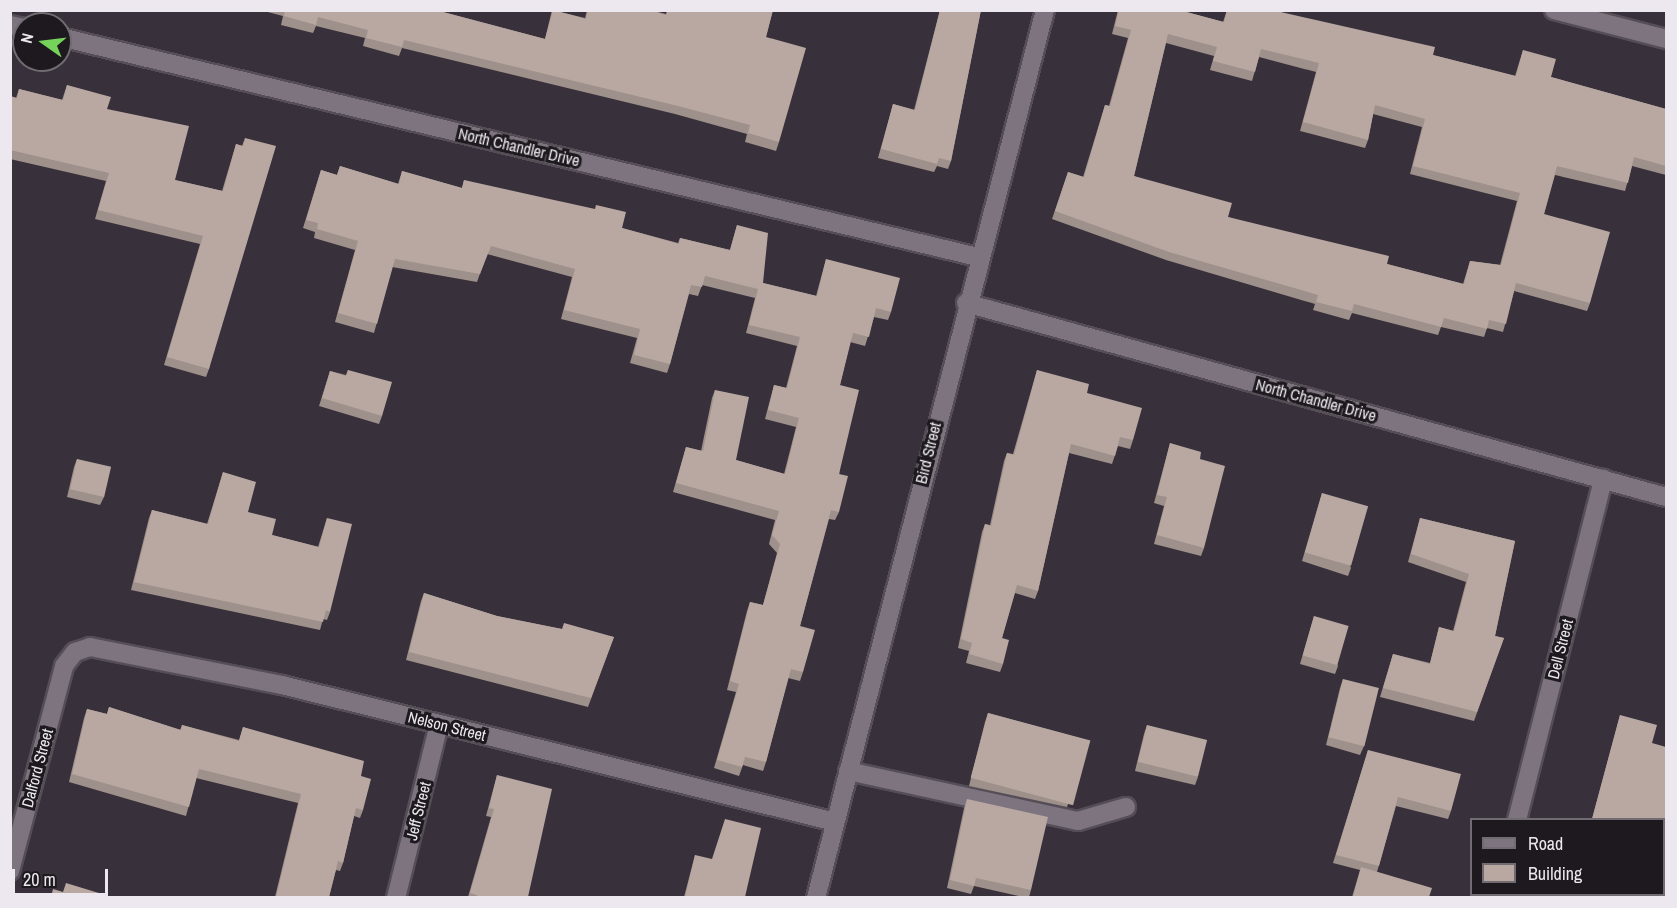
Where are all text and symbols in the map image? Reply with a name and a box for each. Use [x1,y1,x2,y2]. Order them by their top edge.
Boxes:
north arrow [12,12,72,72]
text: N [15,31,38,45]
street label: North Chandler Drive [456,124,582,170]
street label: North Chandler Drive [1254,375,1378,425]
street label: Bird Street [911,420,945,486]
street label: Dell Street [1543,617,1577,681]
street label: Nelson Street [406,707,488,745]
street label: Dalford Street [17,726,57,810]
street label: Jeff Street [401,780,435,842]
legend [1470,818,1665,896]
text: Road [1528,831,1563,856]
scale bar [15,857,111,895]
text: Building [1528,861,1582,886]
text: 20 m [23,867,56,892]

